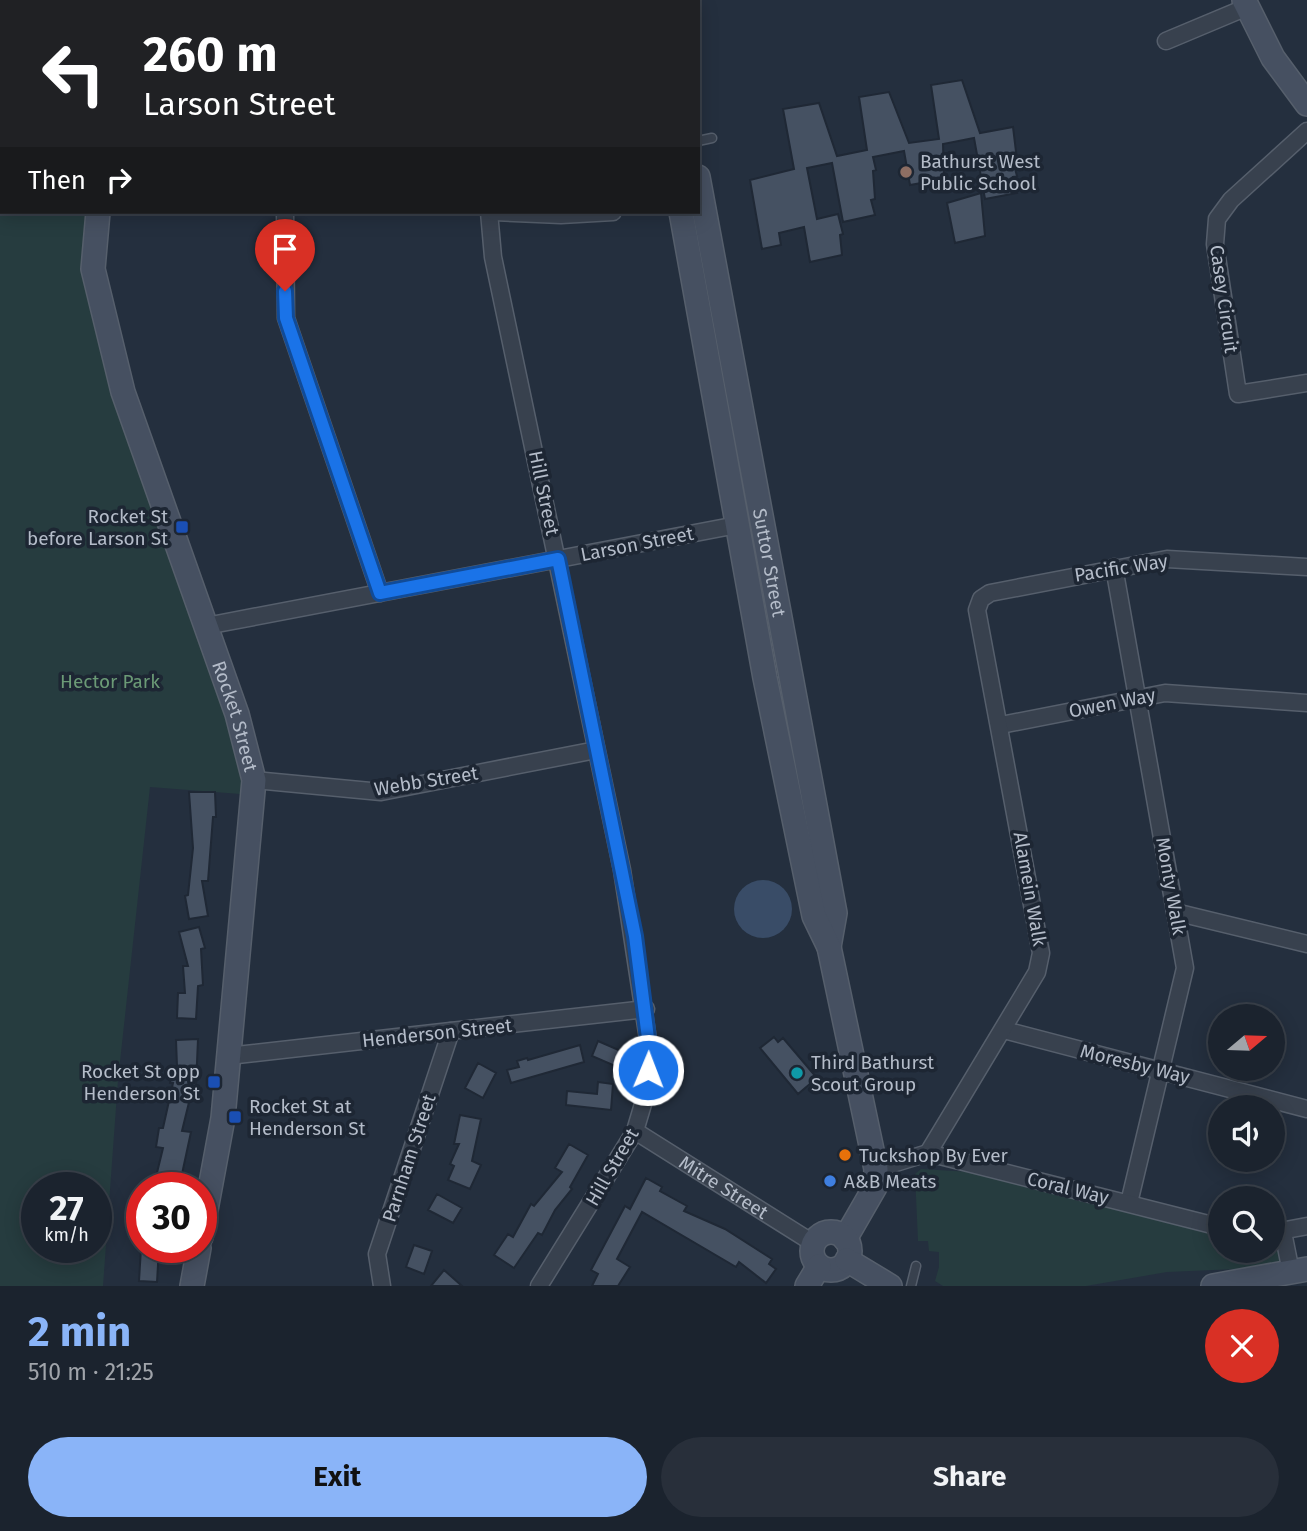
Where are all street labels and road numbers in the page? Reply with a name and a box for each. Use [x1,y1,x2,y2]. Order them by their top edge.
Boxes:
street label: Casey Circuit [1205,243,1243,355]
street label: Hill Street [524,449,564,538]
street label: Suttor Street [748,506,791,619]
street label: Larson Street [579,522,695,566]
street label: Pacific Way [1073,549,1170,587]
street label: Rocket Street [208,658,263,774]
street label: Owen Way [1067,683,1158,723]
street label: Webb Street [372,761,480,801]
street label: Alamein Walk [1009,830,1051,948]
street label: Monty Walk [1151,835,1191,937]
street label: Henderson Street [361,1014,513,1052]
street label: Moresby Way [1078,1039,1193,1089]
street label: Parnham Street [377,1091,441,1225]
street label: Hill Street [581,1124,644,1210]
street label: Mitre Street [675,1150,773,1224]
street label: Coral Way [1025,1167,1112,1209]

